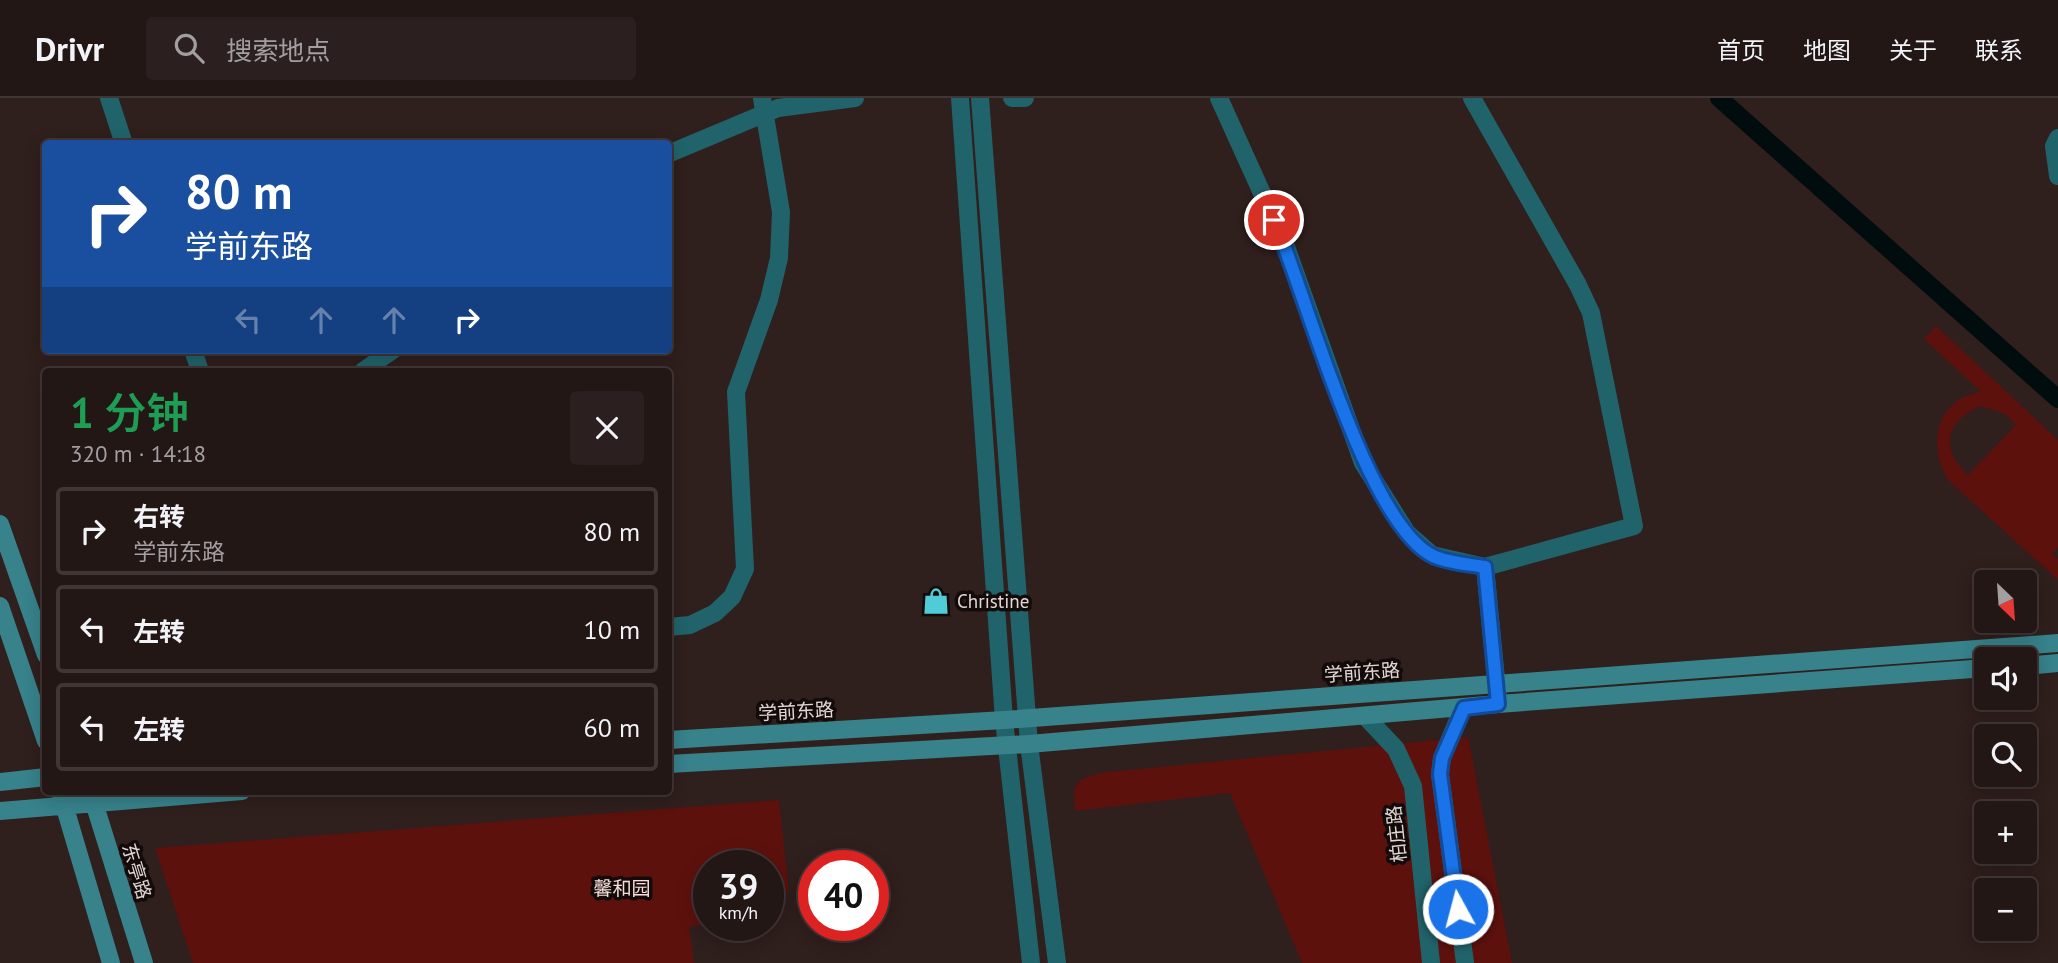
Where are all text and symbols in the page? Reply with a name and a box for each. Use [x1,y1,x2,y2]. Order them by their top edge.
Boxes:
search box [146,17,636,80]
text: Drivr [35,27,104,70]
icon: search [170,29,208,67]
text: 搜索地点 [226,34,330,67]
text: 首页 [1717,35,1765,66]
text: 地图 [1803,35,1851,66]
text: 关于 [1889,35,1937,66]
text: 联系 [1975,35,2023,66]
text: 80 m [185,159,292,223]
icon: right [70,168,161,259]
pin [1244,190,1304,250]
icon: arrive [1255,201,1293,239]
text: 学前东路 [185,225,313,267]
icon: left [229,301,267,339]
icon: ahead [302,301,340,339]
icon: ahead [375,301,413,339]
icon: right [448,301,486,339]
text: 1 分钟 [70,385,188,440]
button: close [570,391,644,465]
text: 320 m · 14:18 [70,439,206,468]
text: 右转 [133,500,185,533]
icon: right [74,512,112,550]
text: 80 m [584,515,640,548]
text: 学前东路 [133,537,225,566]
north arrow [1974,570,2037,634]
map controls [1974,570,2037,941]
shop icon: Christine [921,586,951,616]
place label: Christine [957,589,1029,613]
icon: left [74,610,112,648]
text: 10 m [584,613,640,646]
text: 左转 [133,615,185,648]
button: sound [1974,647,2037,710]
street label: 学前东路 [1323,657,1401,687]
street label: 学前东路 [757,697,835,725]
icon: left [74,708,112,746]
text: 60 m [584,711,640,744]
text: 左转 [133,713,185,746]
button: search [1974,724,2037,787]
button: + [1974,801,2037,864]
street label: 柏庄路 [1381,804,1411,864]
street label: 东亭路 [117,840,157,902]
speed limit sign: 40 [798,850,889,941]
text: 39 [719,863,758,909]
position arrow [1421,872,1495,946]
park label: 馨和园 [593,876,651,900]
button: − [1974,878,2037,941]
text: km/h [719,901,758,924]

